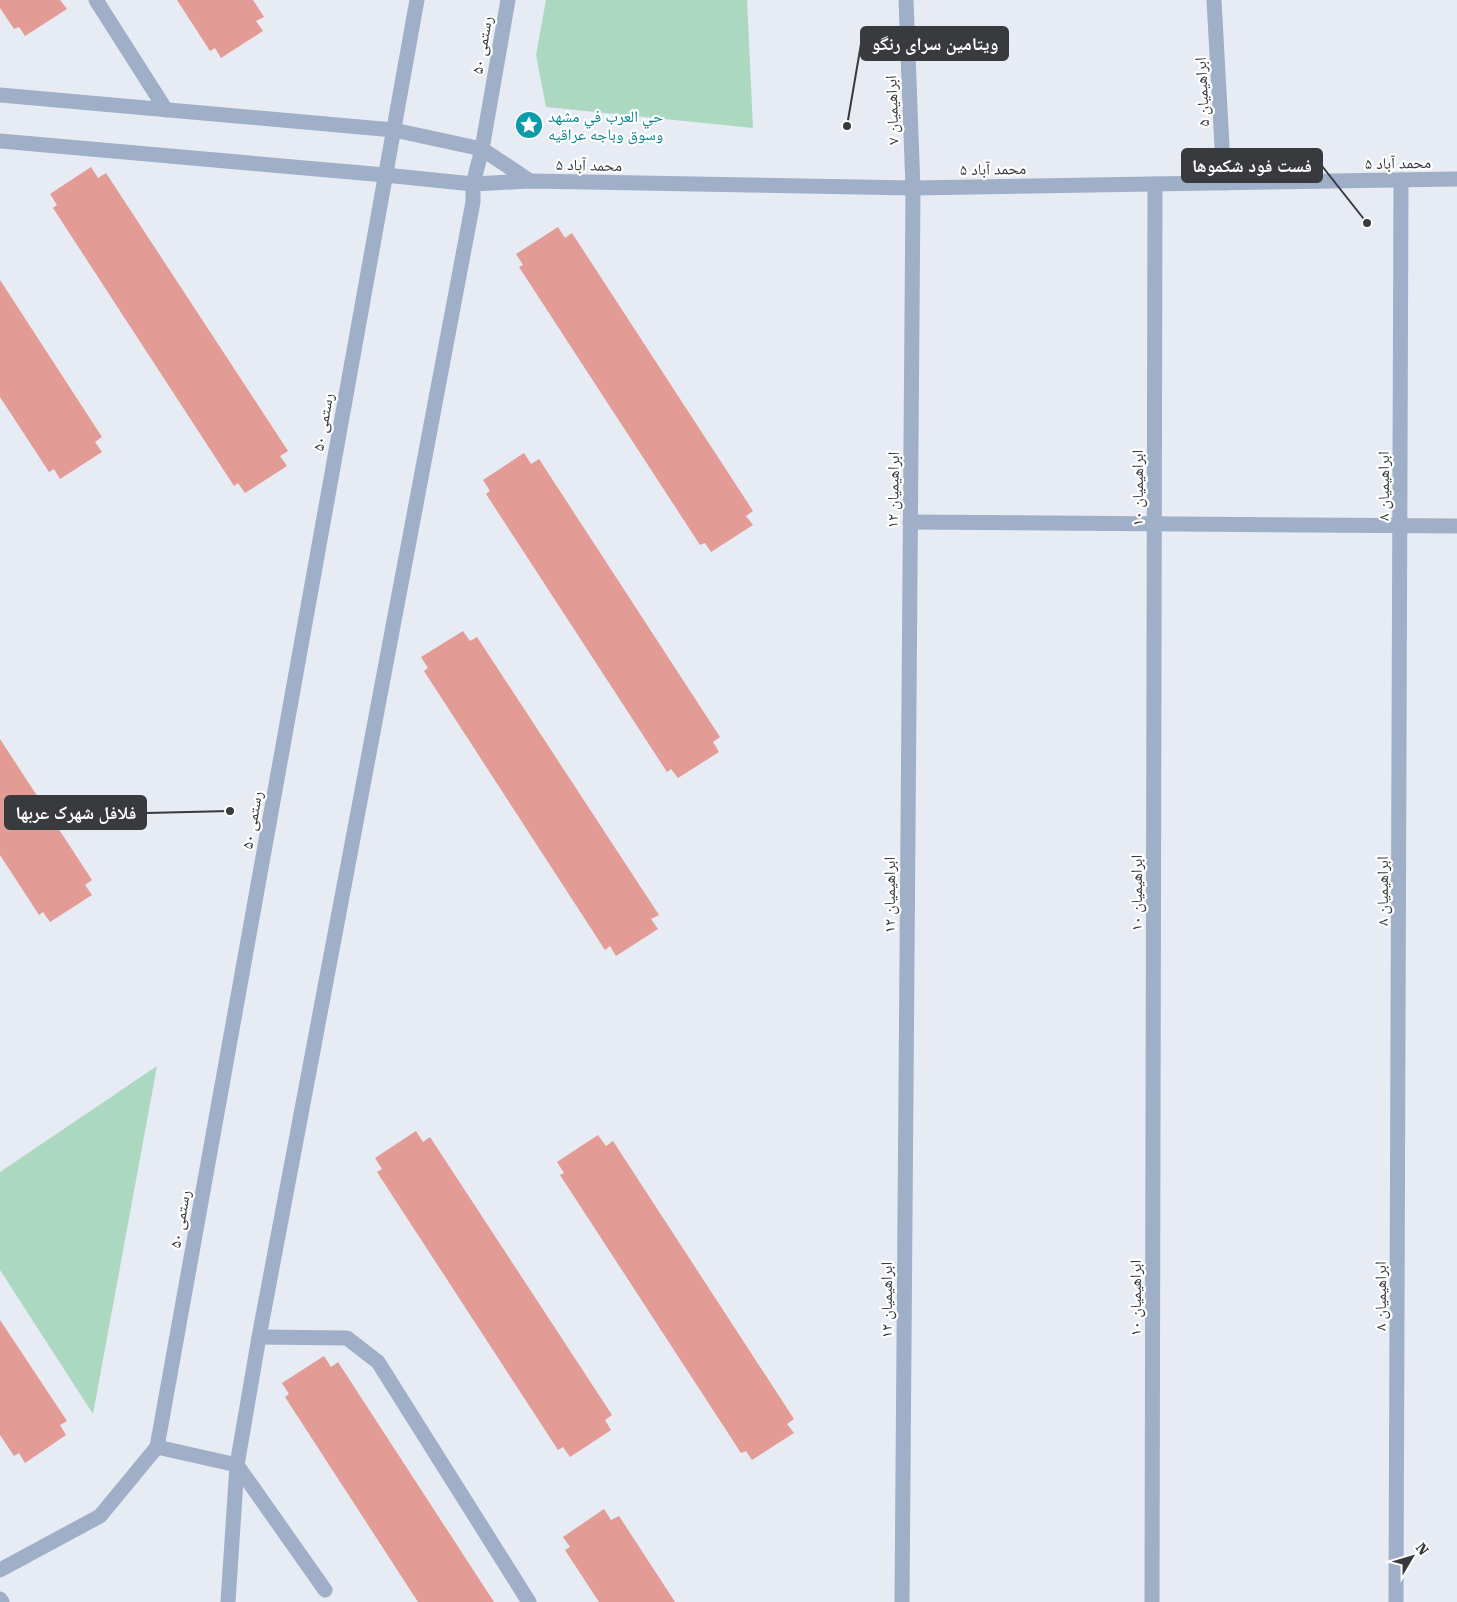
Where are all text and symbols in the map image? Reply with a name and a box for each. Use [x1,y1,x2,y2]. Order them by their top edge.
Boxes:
street label: رستمی ۵۰ [468,15,497,76]
callout: ویتامین سرای رنگو [861,27,1008,60]
text: ویتامین سرای رنگو [872,33,998,55]
street label: ابراهیمیان ۵ [1191,57,1214,127]
street label: ابراهیمیان ۷ [881,75,904,145]
place label: حي العرب في مشهد وسوق وباجه عراقيه [548,107,663,145]
place icon: حي العرب في مشهد وسوق وباجه عراقيه [514,110,544,140]
callout: فست فود شکموها [1182,149,1322,182]
street label: محمد آباد ۵ [1365,153,1431,173]
street label: محمد آباد ۵ [556,155,622,175]
text: فست فود شکموها [1192,155,1312,176]
street label: محمد آباد ۵ [960,159,1026,179]
street label: رستمی ۵۰ [309,392,338,453]
street label: ابراهیمیان ۱۰ [1128,450,1148,526]
street label: ابراهیمیان ۸ [1374,451,1394,521]
street label: ابراهیمیان ۱۲ [883,452,904,528]
street label: رستمی ۵۰ [238,790,267,851]
callout: فلافل شهرک عربها [5,796,146,829]
text: فلافل شهرک عربها [16,802,136,824]
street label: ابراهیمیان ۱۰ [1127,855,1147,931]
street label: ابراهیمیان ۸ [1373,856,1393,926]
street label: ابراهیمیان ۱۲ [880,857,900,933]
street label: رستمی ۵۰ [166,1189,195,1250]
street label: ابراهیمیان ۱۰ [1126,1260,1146,1336]
street label: ابراهیمیان ۸ [1371,1261,1391,1331]
street label: ابراهیمیان ۱۲ [877,1262,897,1338]
north arrow [1387,1532,1437,1582]
text: N [1413,1540,1432,1558]

